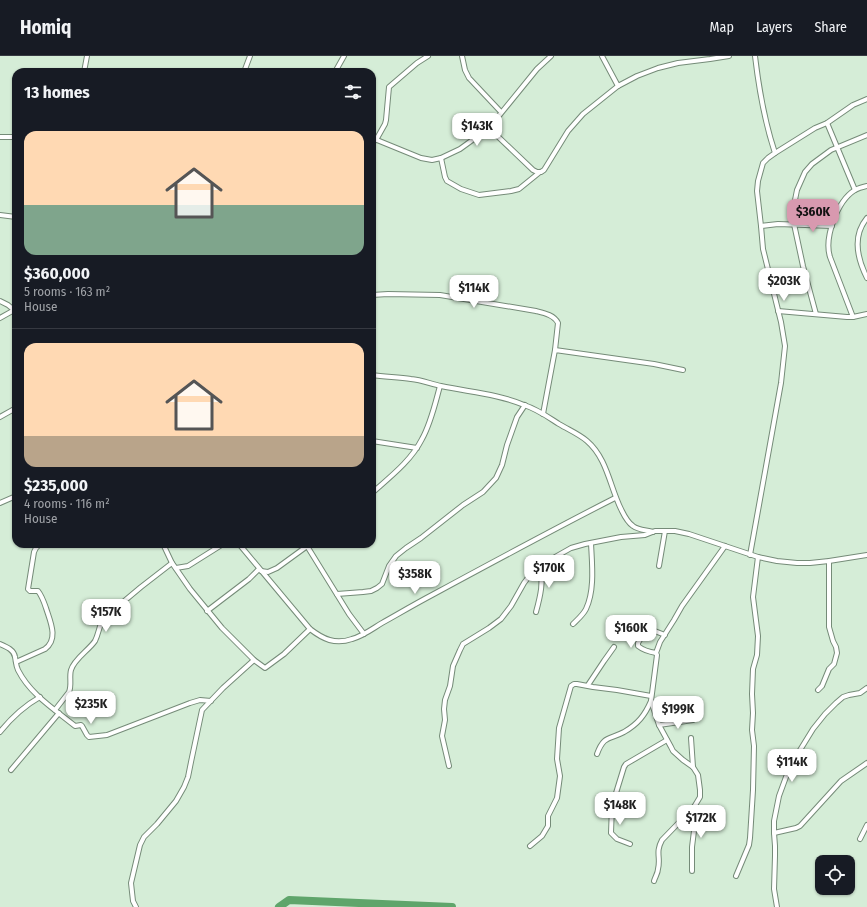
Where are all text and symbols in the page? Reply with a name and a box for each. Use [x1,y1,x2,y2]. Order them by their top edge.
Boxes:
text: Homiq [20,16,71,39]
text: Map [710,19,734,36]
text: Layers [756,19,792,36]
text: Share [814,19,847,36]
icon: filters [342,81,364,103]
text: 13 homes [24,82,90,103]
pin: $143K [449,113,505,147]
text: $143K [461,118,493,133]
icon: home [158,157,230,229]
pin: $360K [785,199,841,233]
text: $360K [796,204,830,219]
text: $360,000 [24,263,90,284]
pin: $203K [756,268,812,302]
text: $203K [767,273,801,288]
pin: $114K [446,275,502,309]
text: $114K [458,280,490,295]
text: 5 rooms · 163 m² [24,284,110,299]
text: House [24,299,58,314]
icon: home [158,369,230,441]
text: $235,000 [24,475,88,496]
text: 4 rooms · 116 m² [24,496,110,511]
text: House [24,511,58,526]
pin: $170K [521,555,577,589]
text: $170K [533,560,565,575]
pin: $358K [387,561,443,595]
text: $358K [398,566,432,581]
pin: $157K [78,599,134,633]
text: $157K [91,604,121,619]
pin: $160K [603,615,659,649]
text: $160K [615,620,647,635]
pin: $235K [63,691,119,725]
text: $235K [75,696,107,711]
pin: $199K [650,696,706,730]
text: $199K [662,701,694,716]
pin: $114K [764,749,820,783]
text: $114K [776,754,808,769]
pin: $148K [592,792,648,826]
text: $148K [604,797,636,812]
pin: $172K [673,805,729,839]
text: $172K [686,810,716,825]
map controls [815,855,855,895]
button: locate [815,855,855,895]

